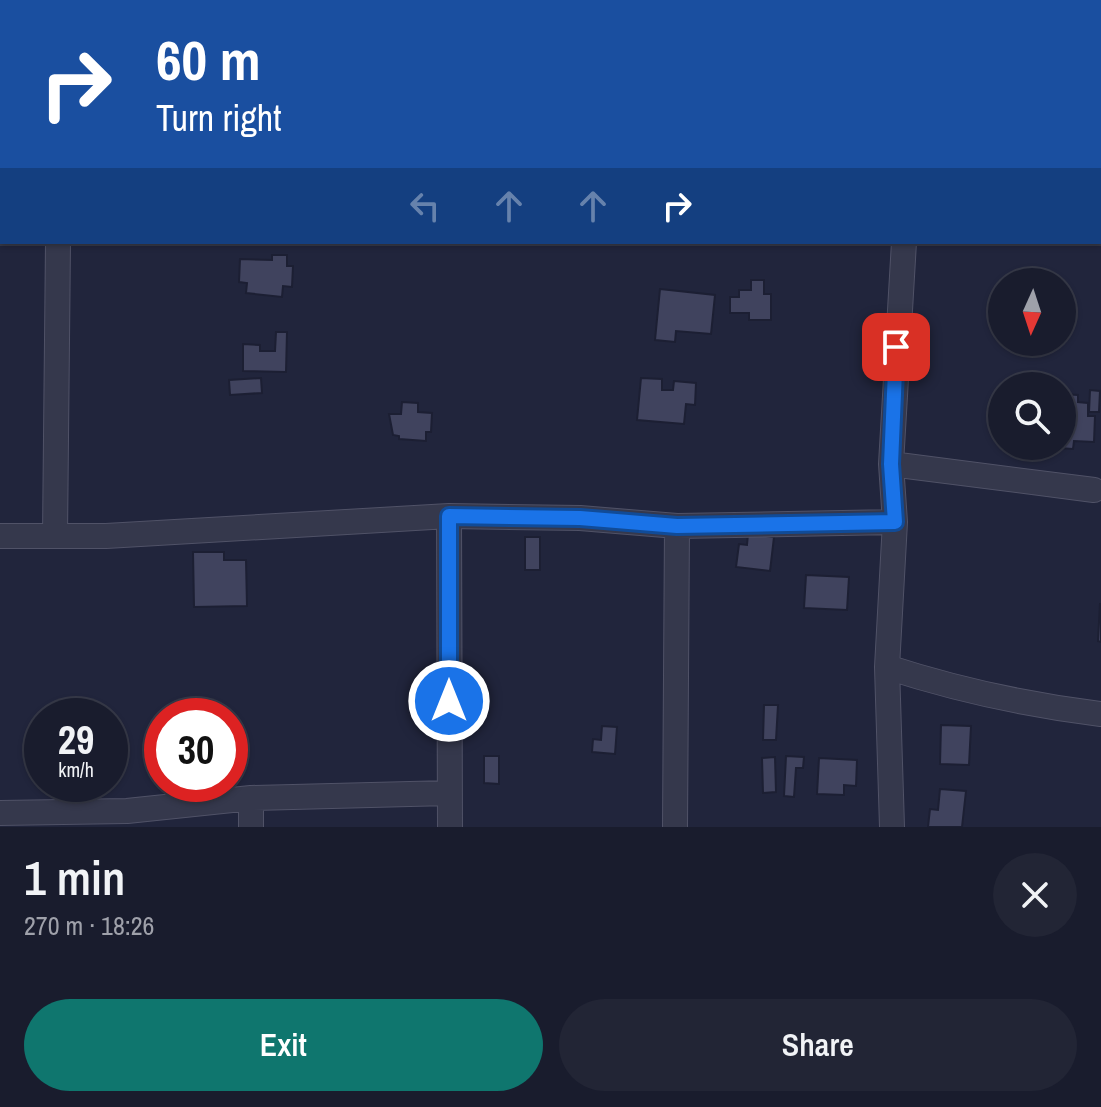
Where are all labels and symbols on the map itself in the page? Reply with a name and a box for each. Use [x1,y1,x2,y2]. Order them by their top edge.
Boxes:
north arrow [988,268,1076,356]
pin [862,313,930,381]
position arrow [407,659,491,743]
speed limit sign: 30 [144,698,248,802]

